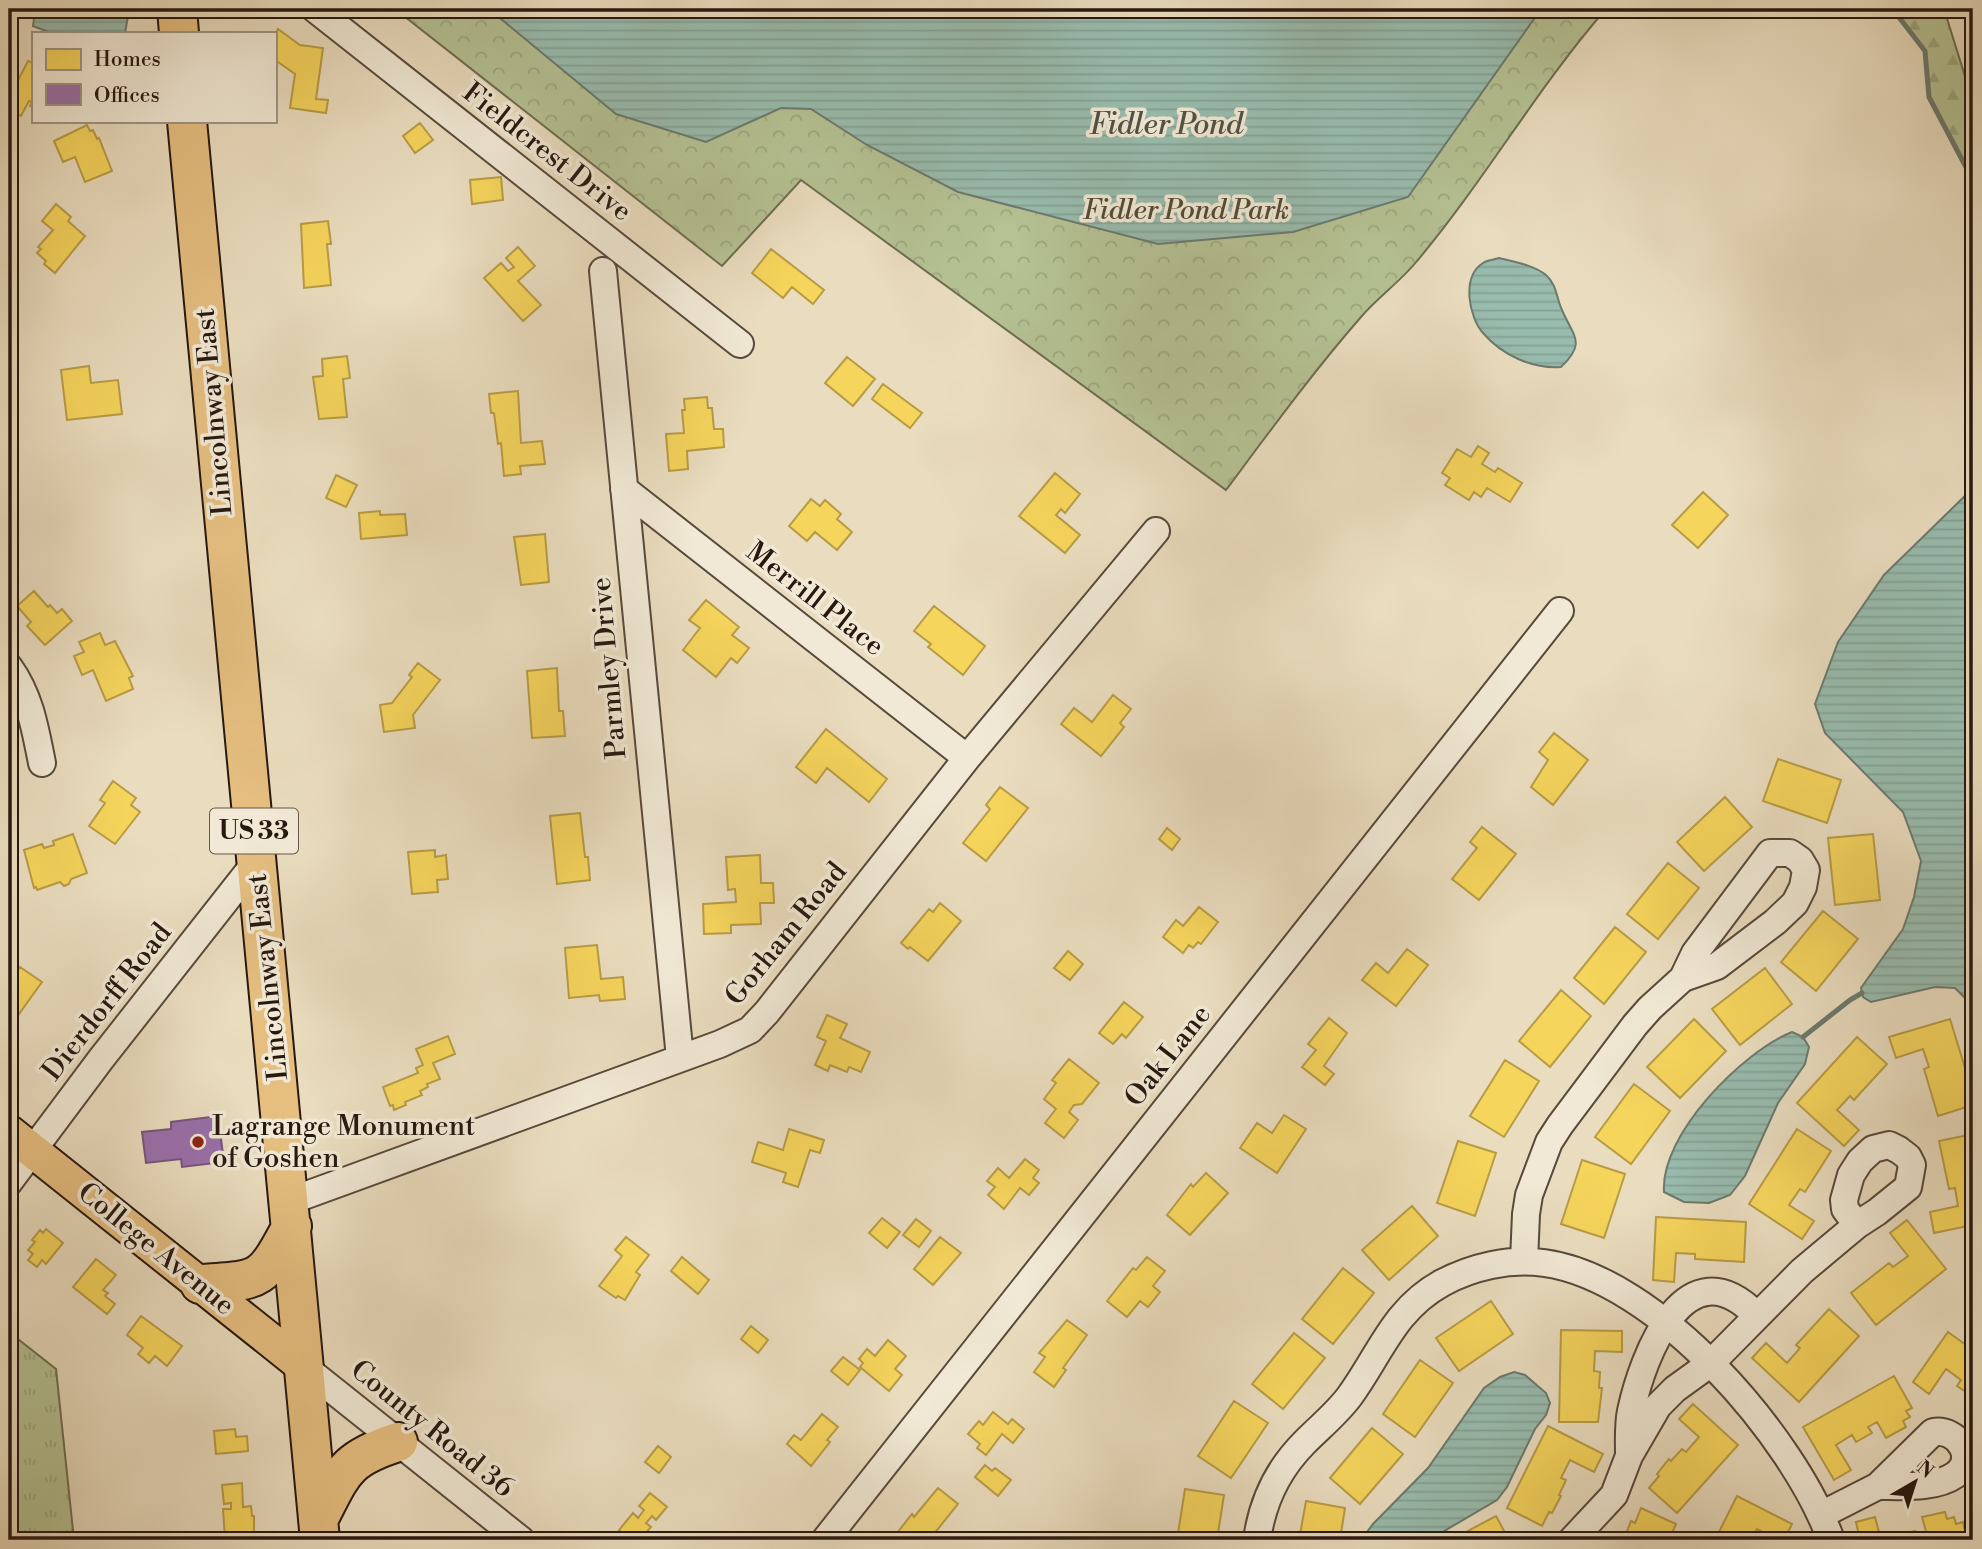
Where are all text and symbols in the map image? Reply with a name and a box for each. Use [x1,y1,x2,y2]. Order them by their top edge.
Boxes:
legend [32,32,276,122]
text: Homes [94,47,161,73]
street label: Fieldcrest Drive [455,75,639,229]
text: Offices [94,83,160,109]
water label: Fidler Pond [1089,106,1244,144]
park label: Fidler Pond Park [1083,193,1289,228]
street label: Lincolnway East [187,307,240,517]
street label: Merrill Place [739,534,891,664]
street label: Parmley Drive [584,576,634,760]
road number: US 33 [210,808,298,853]
street label: Gorham Road [718,855,854,1013]
street label: Lincolnway East [240,872,296,1082]
street label: Dierdorff Road [35,916,179,1088]
street label: Oak Lane [1117,998,1219,1114]
place label: Lagrange Monument of Goshen [212,1109,475,1176]
marker: Lagrange Monument of Goshen [190,1134,206,1150]
street label: College Avenue [70,1175,242,1323]
street label: County Road 36 [343,1352,521,1506]
north arrow [1881,1448,1951,1518]
text: N [1912,1456,1938,1484]

